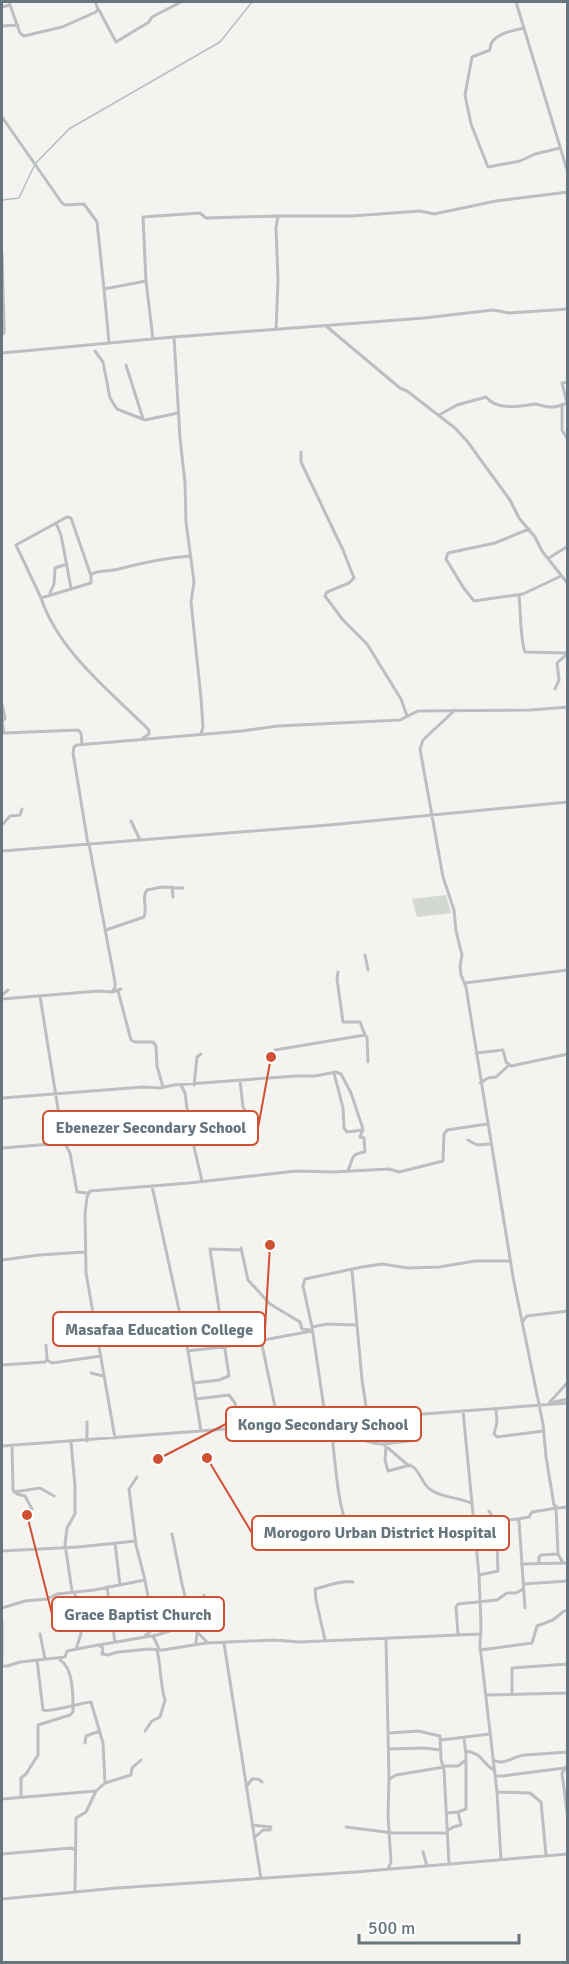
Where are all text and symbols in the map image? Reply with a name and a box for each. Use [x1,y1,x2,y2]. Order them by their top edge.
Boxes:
callout: Ebenezer Secondary School [43,1111,258,1145]
text: Ebenezer Secondary School [56,1118,246,1138]
callout: Masafaa Education College [53,1312,265,1346]
text: Masafaa Education College [65,1320,253,1340]
callout: Kongo Secondary School [226,1407,421,1441]
text: Kongo Secondary School [238,1415,408,1435]
callout: Morogoro Urban District Hospital [252,1516,509,1550]
text: Morogoro Urban District Hospital [263,1523,497,1543]
callout: Grace Baptist Church [52,1597,224,1631]
text: Grace Baptist Church [64,1605,212,1625]
scale bar [359,1907,520,1945]
text: 500 m [368,1917,415,1939]

